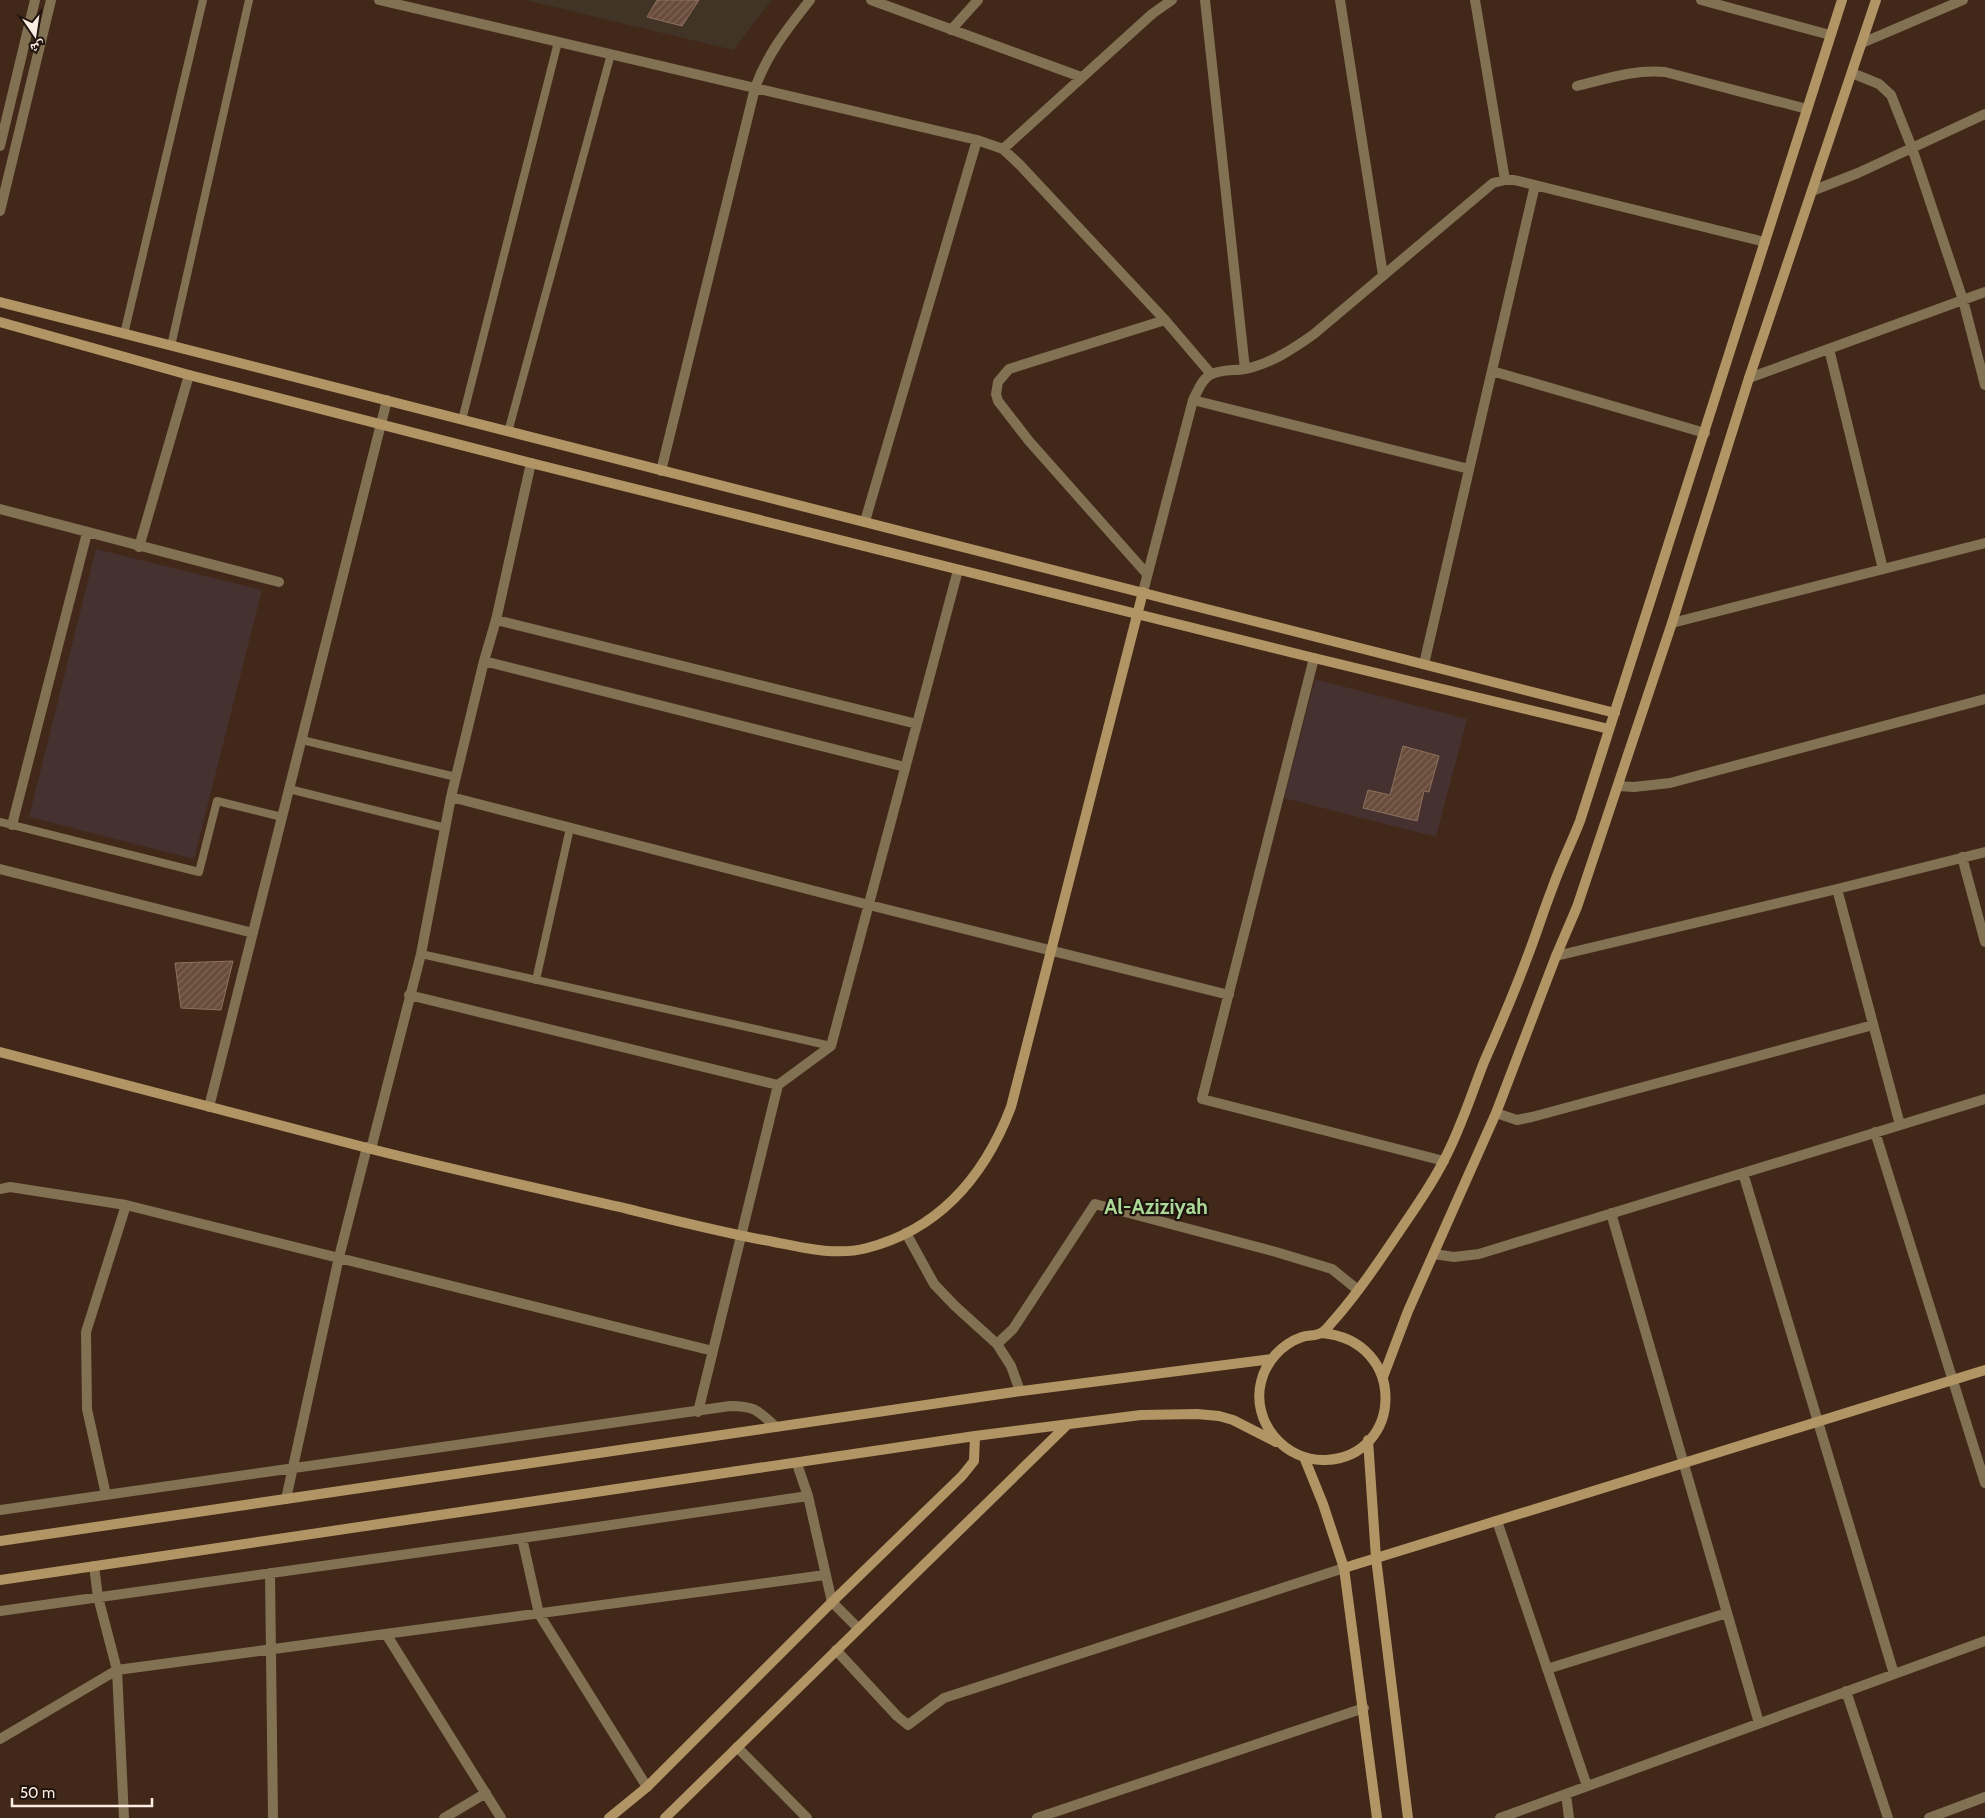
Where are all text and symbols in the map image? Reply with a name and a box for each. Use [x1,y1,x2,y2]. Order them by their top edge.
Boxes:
north arrow [10,10,60,60]
text: ش [29,37,47,58]
district label: Al-Aziziyah [1104,1194,1208,1219]
scale bar [12,1776,152,1808]
text: 50 m [20,1784,55,1802]

